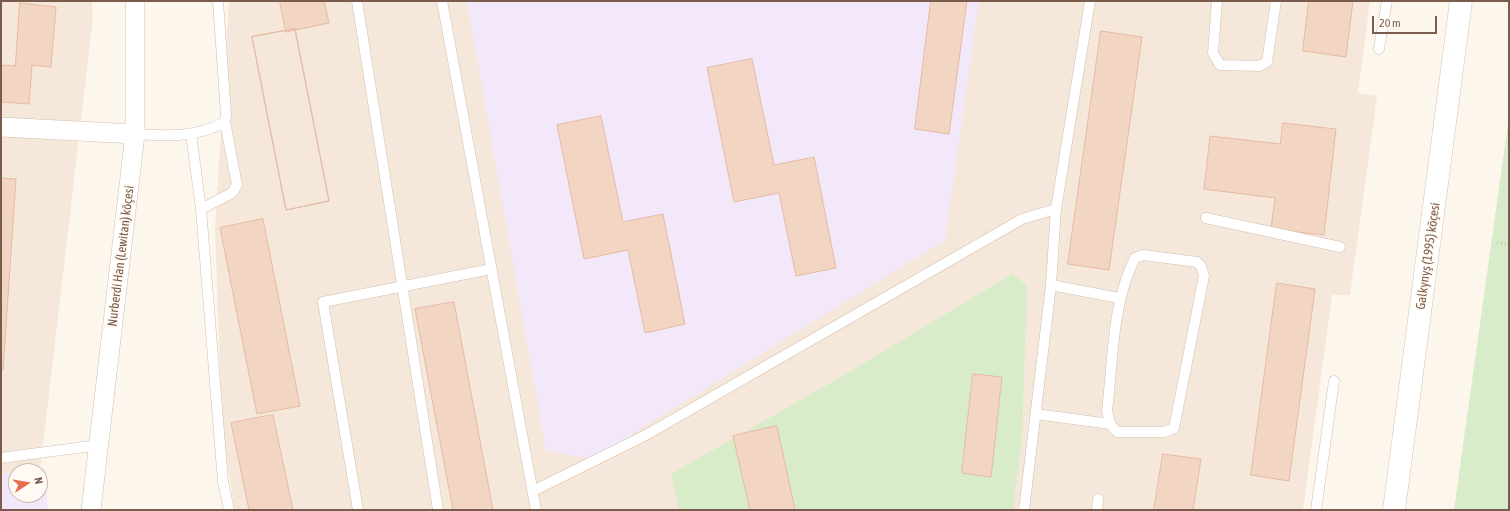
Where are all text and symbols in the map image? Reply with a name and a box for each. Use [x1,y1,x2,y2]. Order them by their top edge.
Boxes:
scale bar [1374,8,1439,34]
text: 20 m [1379,16,1401,30]
street label: Nurberdi Han (Lewitan) köçesi [105,185,137,327]
street label: Galkynyş (1995) köçesi [1413,202,1443,310]
north arrow [8,463,48,503]
text: N [32,476,45,485]

